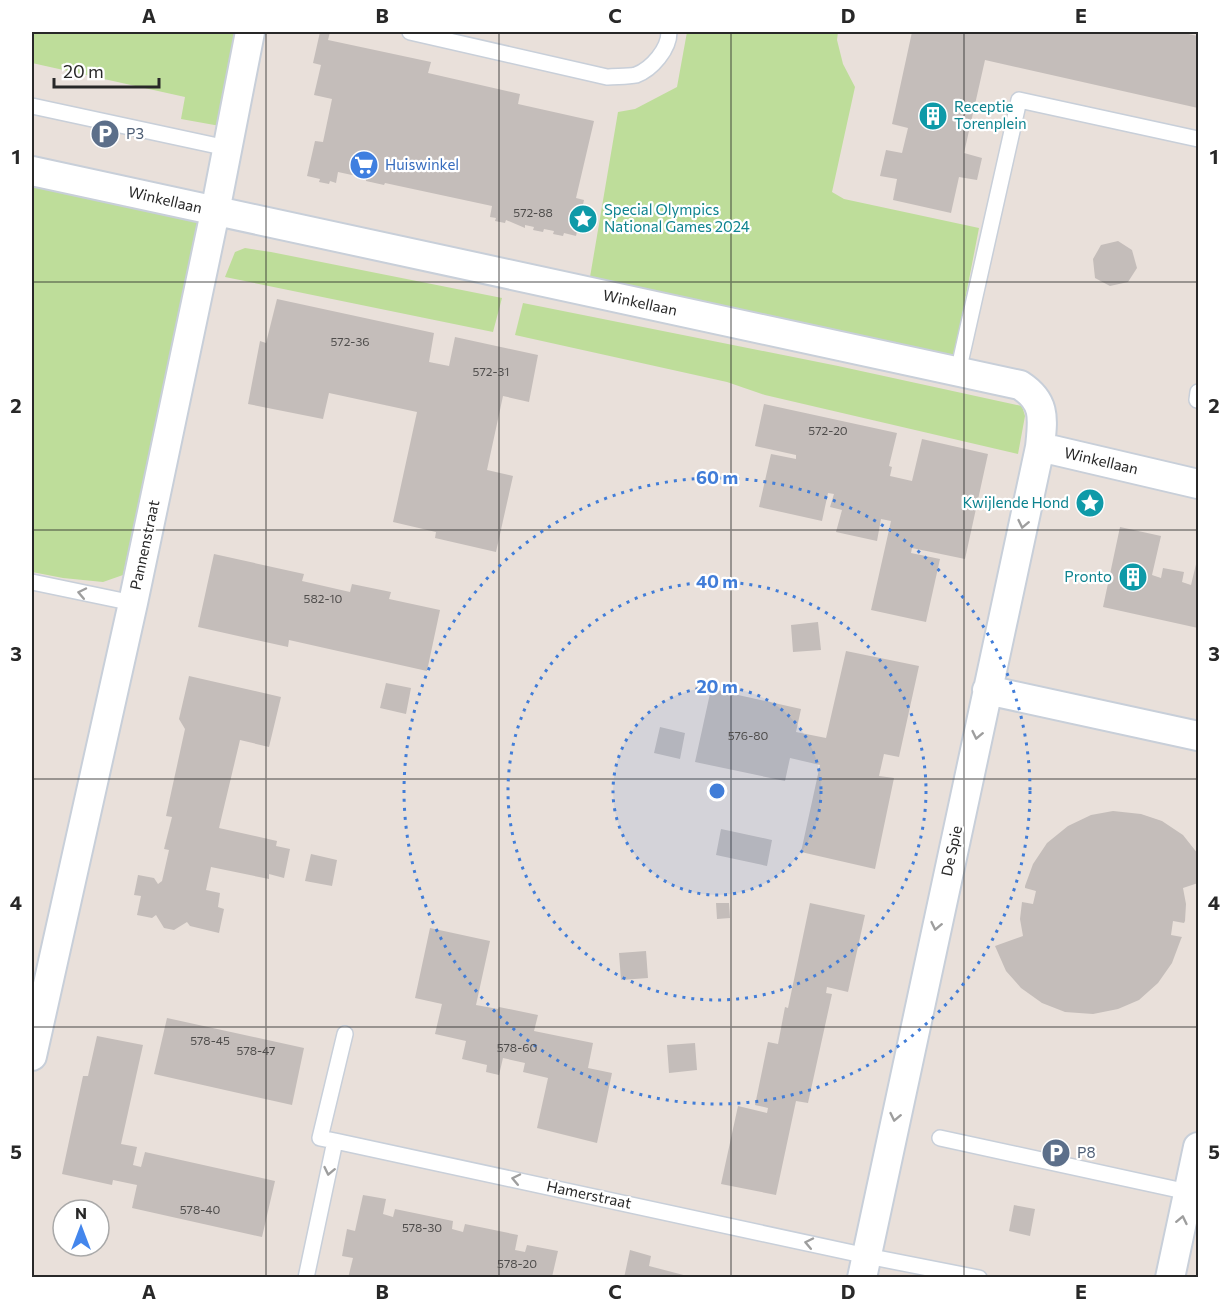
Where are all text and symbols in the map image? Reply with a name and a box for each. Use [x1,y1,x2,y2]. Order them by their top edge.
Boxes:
text: A [142,3,156,27]
text: B [375,3,389,27]
text: C [608,3,622,27]
text: D [841,3,855,27]
text: E [1075,3,1087,27]
scale bar [54,51,159,89]
text: 20 m [63,60,104,82]
place label: Receptie Torenplein [954,97,1027,132]
building icon: Receptie Torenplein [917,100,949,132]
parking icon: P3 [89,118,121,150]
place label: P3 [126,124,144,142]
text: 1 [11,144,21,168]
text: 1 [1209,144,1219,168]
supermarket icon: Huiswinkel [348,149,380,181]
place label: Huiswinkel [385,155,459,173]
street label: Winkellaan [126,182,204,216]
place label: Special Olympics National Games 2024 [604,200,750,235]
place icon: Special Olympics National Games 2024 [567,203,599,235]
house number: 572-88 [513,205,553,219]
street label: Winkellaan [601,285,679,319]
house number: 572-36 [330,334,370,348]
house number: 572-31 [473,364,509,378]
text: 2 [10,393,22,417]
text: 2 [1208,393,1220,417]
house number: 572-20 [808,423,848,437]
street label: Winkellaan [1062,443,1140,477]
text: 60 m [696,466,738,488]
place icon: Kwijlende Hond [1074,487,1106,519]
place label: Kwijlende Hond [963,493,1069,511]
street label: Pannenstraat [126,498,162,591]
one-way arrow [1017,519,1030,529]
building icon: Pronto [1117,561,1149,593]
place label: Pronto [1064,567,1112,585]
text: 40 m [696,570,738,592]
one-way arrow [77,587,87,600]
house number: 582-10 [304,591,343,605]
text: 3 [10,641,22,665]
text: 3 [1208,641,1220,665]
text: 20 m [696,675,738,697]
house number: 576-80 [728,728,768,742]
one-way arrow [971,730,984,740]
centre of rings [707,781,727,801]
street label: De Spie [937,824,965,878]
text: 4 [10,890,22,914]
text: 4 [1208,890,1220,914]
one-way arrow [930,921,943,931]
house number: 578-45 [190,1033,230,1047]
house number: 578-60 [497,1040,537,1054]
house number: 578-47 [237,1043,275,1057]
one-way arrow [890,1111,903,1121]
parking icon: P8 [1040,1137,1072,1169]
text: 5 [10,1139,22,1163]
text: 5 [1208,1139,1220,1163]
place label: P8 [1077,1143,1096,1161]
one-way arrow [323,1166,336,1176]
one-way arrow [511,1174,521,1187]
street label: Hamerstraat [545,1176,633,1212]
north arrow [51,1198,111,1258]
house number: 578-40 [180,1202,220,1216]
text: N [75,1203,87,1222]
one-way arrow [1175,1216,1188,1226]
house number: 578-30 [402,1220,442,1234]
one-way arrow [805,1237,815,1250]
house number: 578-20 [497,1256,537,1270]
text: A [142,1279,156,1303]
text: B [375,1279,389,1303]
text: C [608,1279,622,1303]
text: D [841,1279,855,1303]
text: E [1075,1279,1087,1303]

